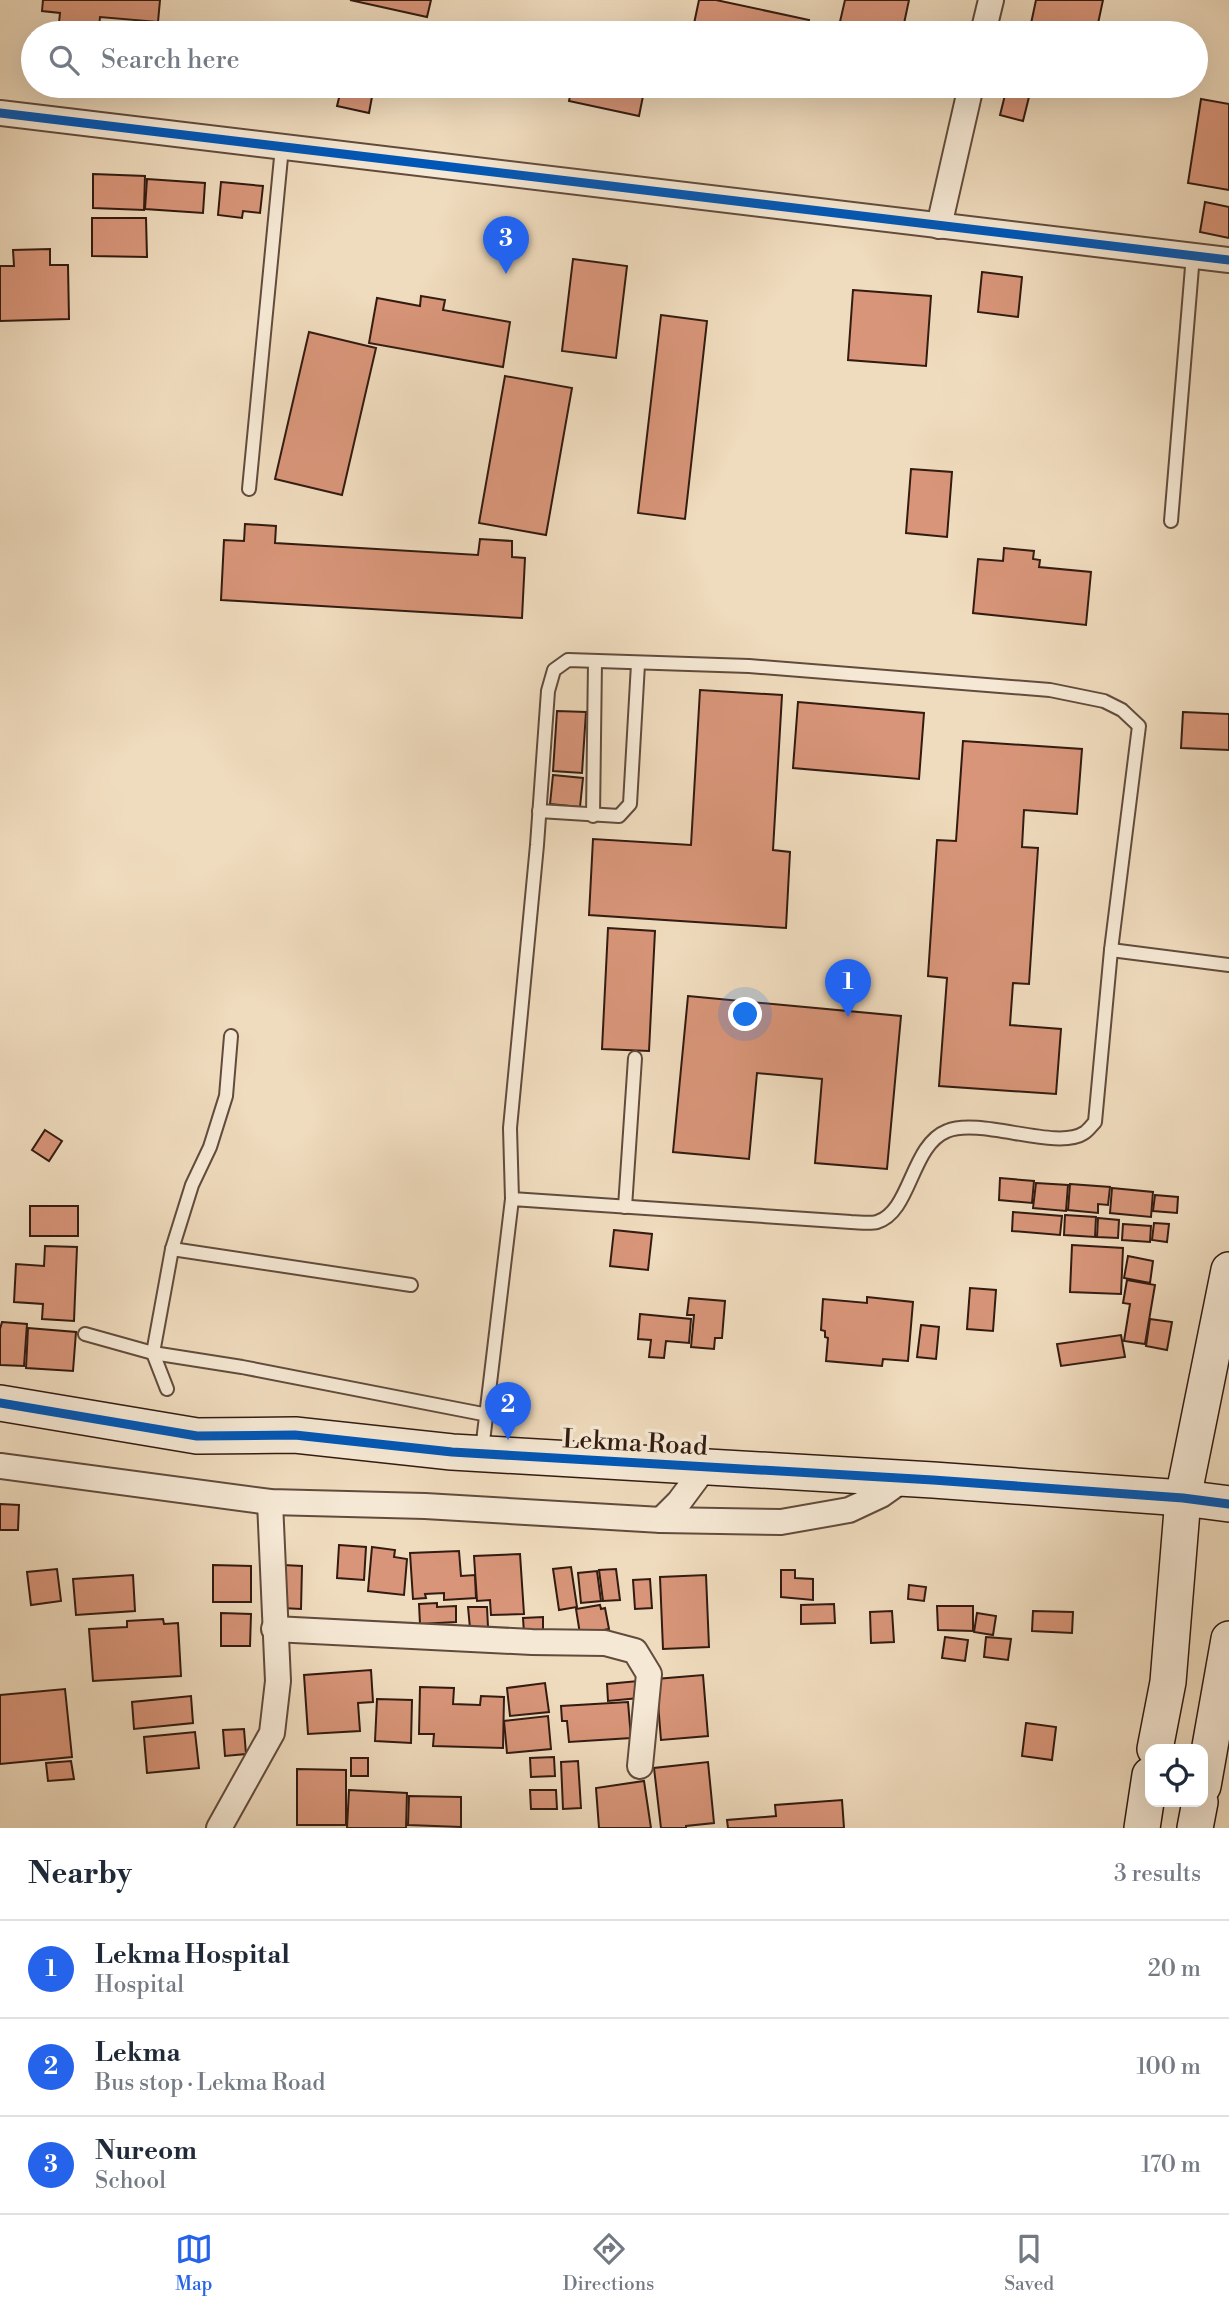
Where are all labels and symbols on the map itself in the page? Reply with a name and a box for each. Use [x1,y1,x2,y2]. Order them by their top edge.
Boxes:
pin: 3 [483,216,529,274]
pin: 1 [825,959,871,1017]
your location [728,997,762,1031]
pin: 2 [485,1382,531,1440]
street label: Lekma Road [561,1423,709,1463]

